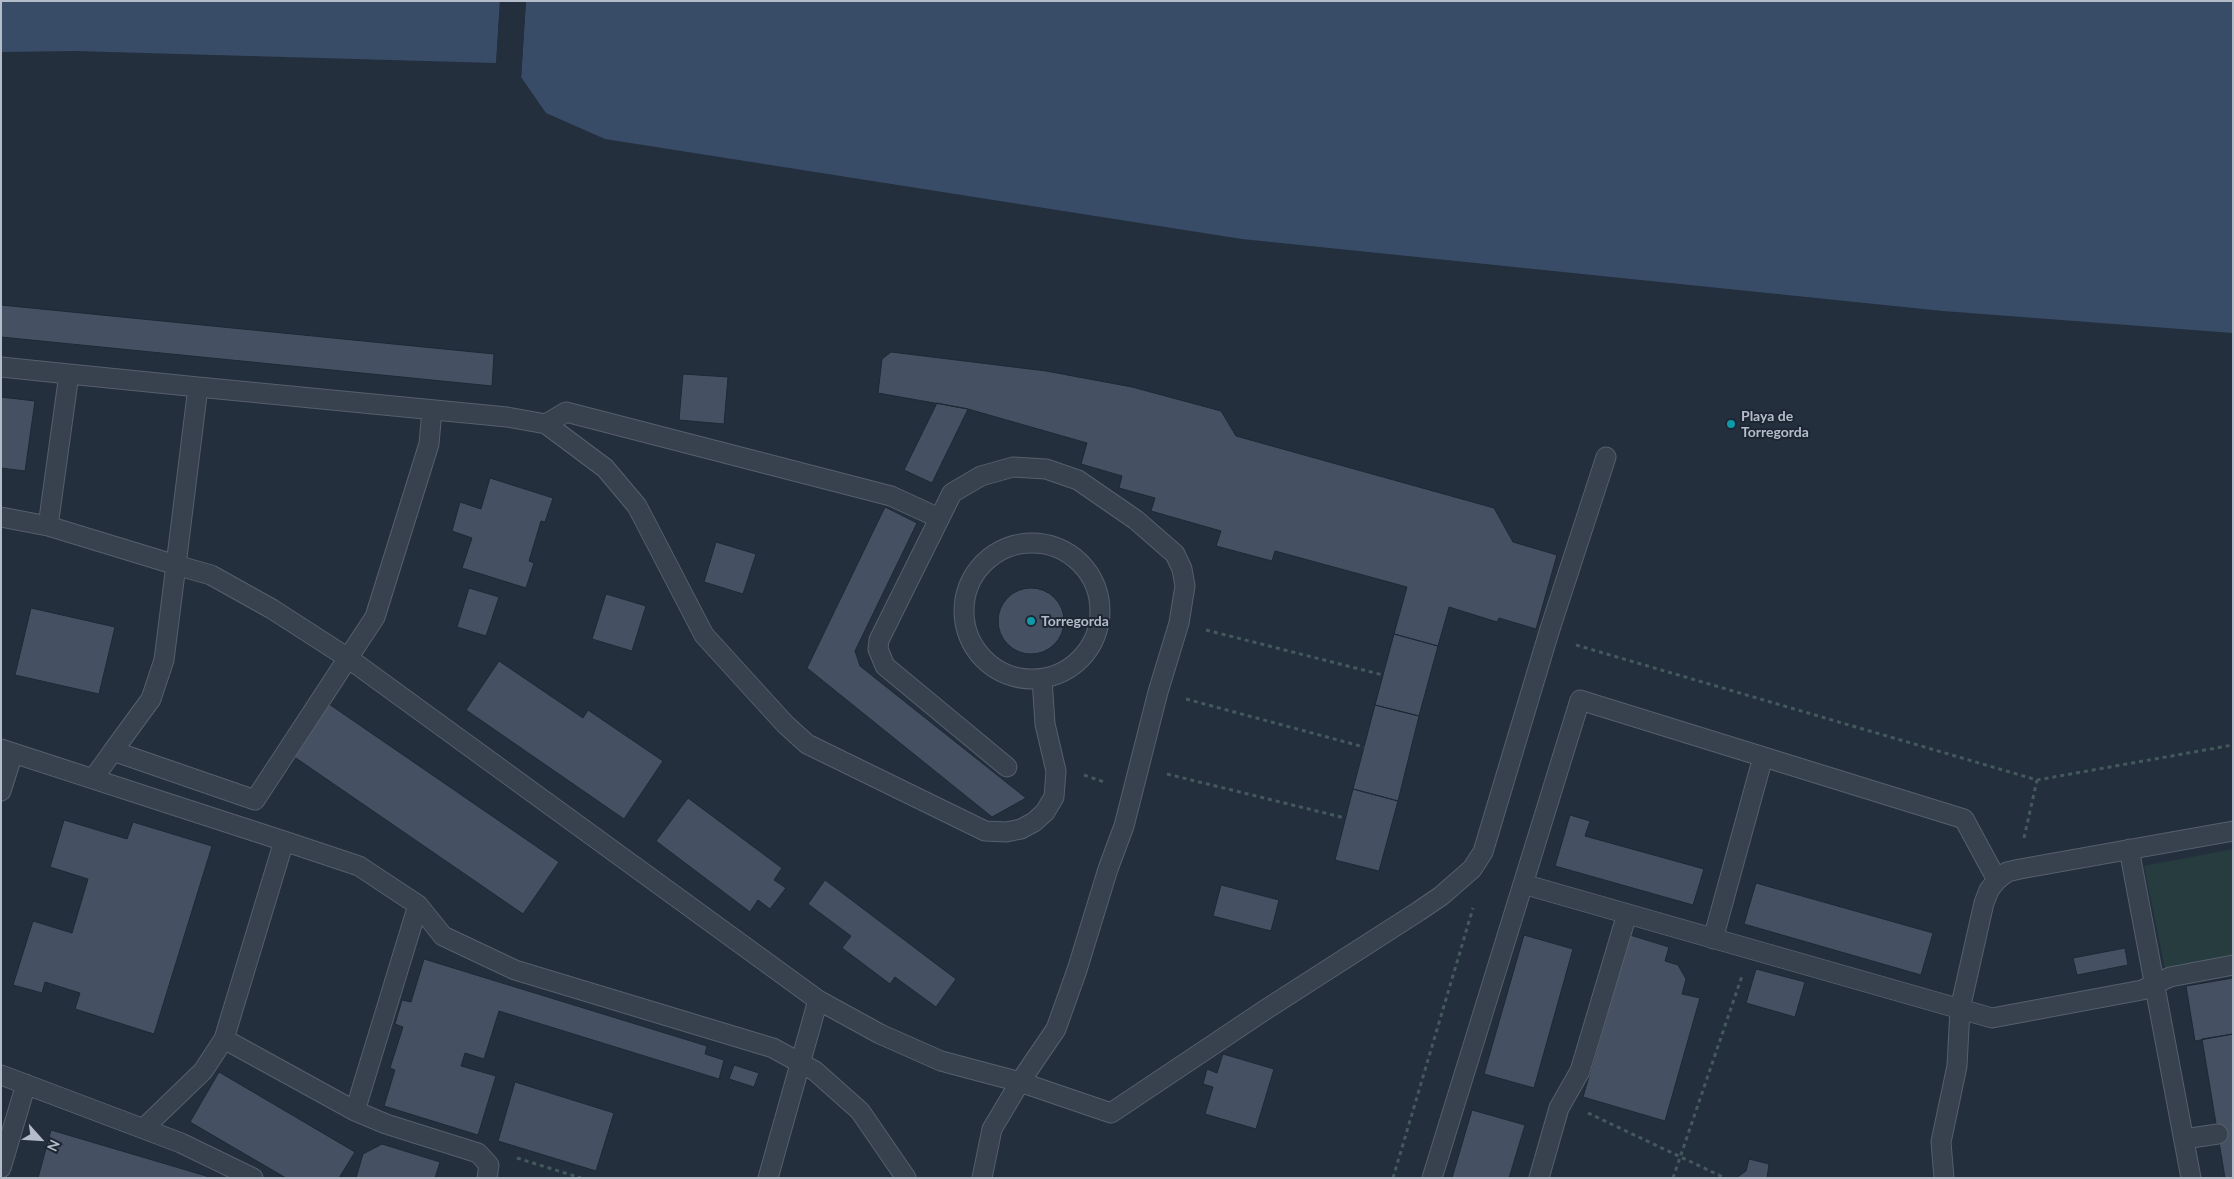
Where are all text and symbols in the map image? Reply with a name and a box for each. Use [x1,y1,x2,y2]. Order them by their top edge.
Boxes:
place label: Playa de Torregorda [1741,408,1809,441]
marker: Playa de Torregorda [1725,418,1737,430]
place label: Torregorda [1041,613,1109,629]
marker: Torregorda [1025,615,1037,627]
north arrow [15,1114,65,1164]
text: N [44,1137,64,1154]

